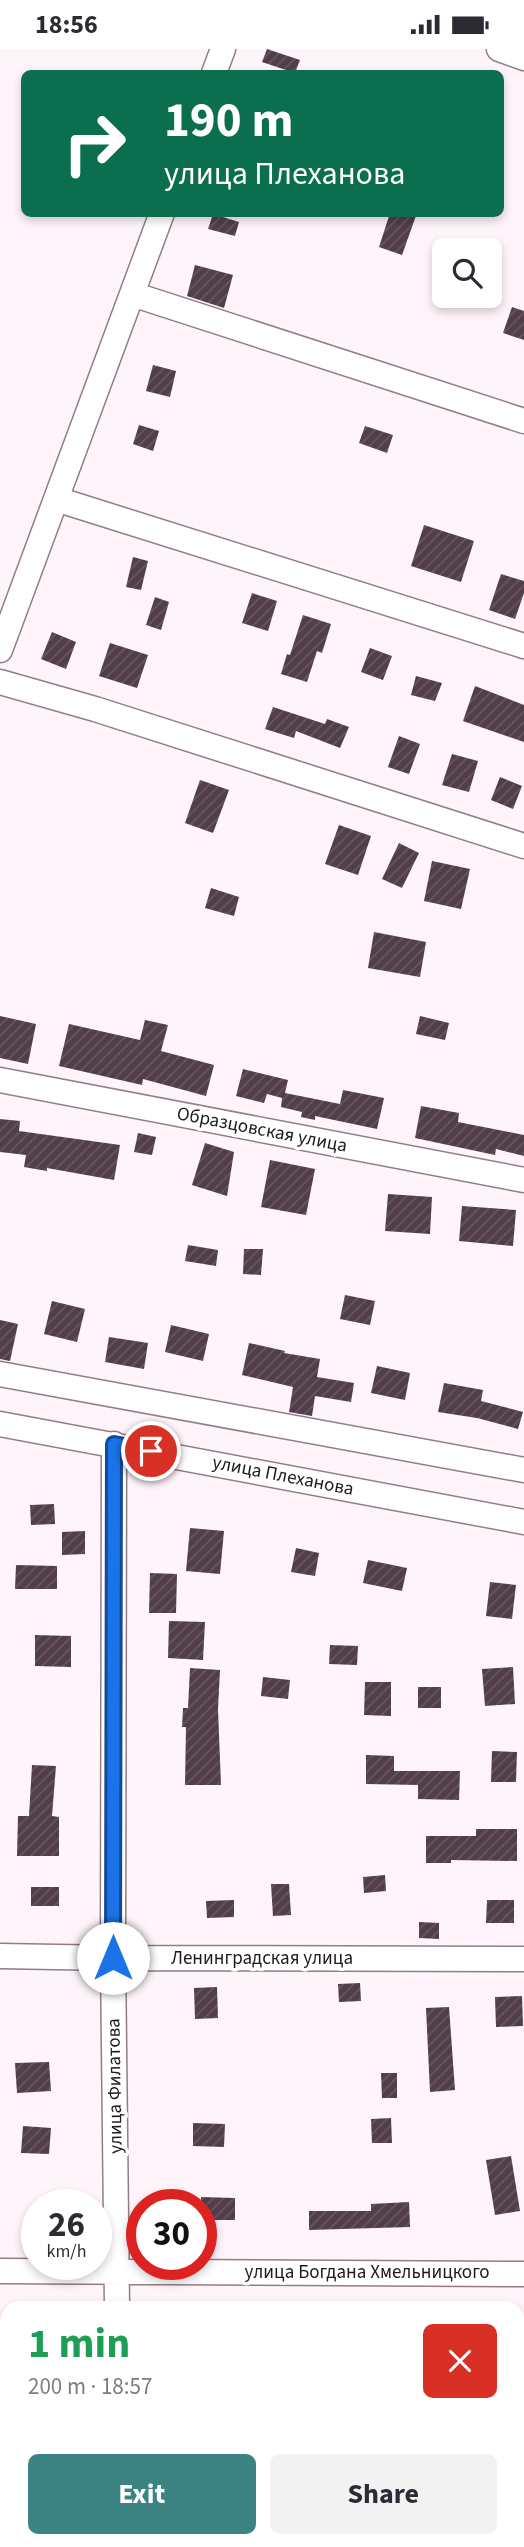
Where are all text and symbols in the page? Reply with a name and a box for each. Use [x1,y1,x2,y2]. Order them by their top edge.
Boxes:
text: 18:56 [35,6,98,43]
text: 190 m [164,86,293,156]
icon: right [49,98,140,189]
text: улица Плеханова [164,151,405,197]
map controls [432,238,502,308]
button: search [432,238,502,308]
street label: Образцовская улица [175,1100,349,1160]
pin [121,1421,181,1481]
icon: arrive [132,1432,170,1470]
street label: улица Плеханова [210,1449,356,1503]
position arrow [76,1921,150,1995]
street label: Ленинградская улица [171,1945,353,1972]
street label: улица Филатова [100,2018,130,2154]
speed limit sign: 30 [126,2189,217,2280]
text: 26 [48,2200,85,2250]
text: km/h [47,2239,86,2264]
street label: улица Богдана Хмельницкого [245,2259,489,2286]
text: 1 min [28,2314,130,2374]
button: close [423,2324,497,2398]
text: 200 m · 18:57 [28,2370,152,2403]
button: Exit [28,2454,256,2534]
button: Share [270,2454,497,2534]

